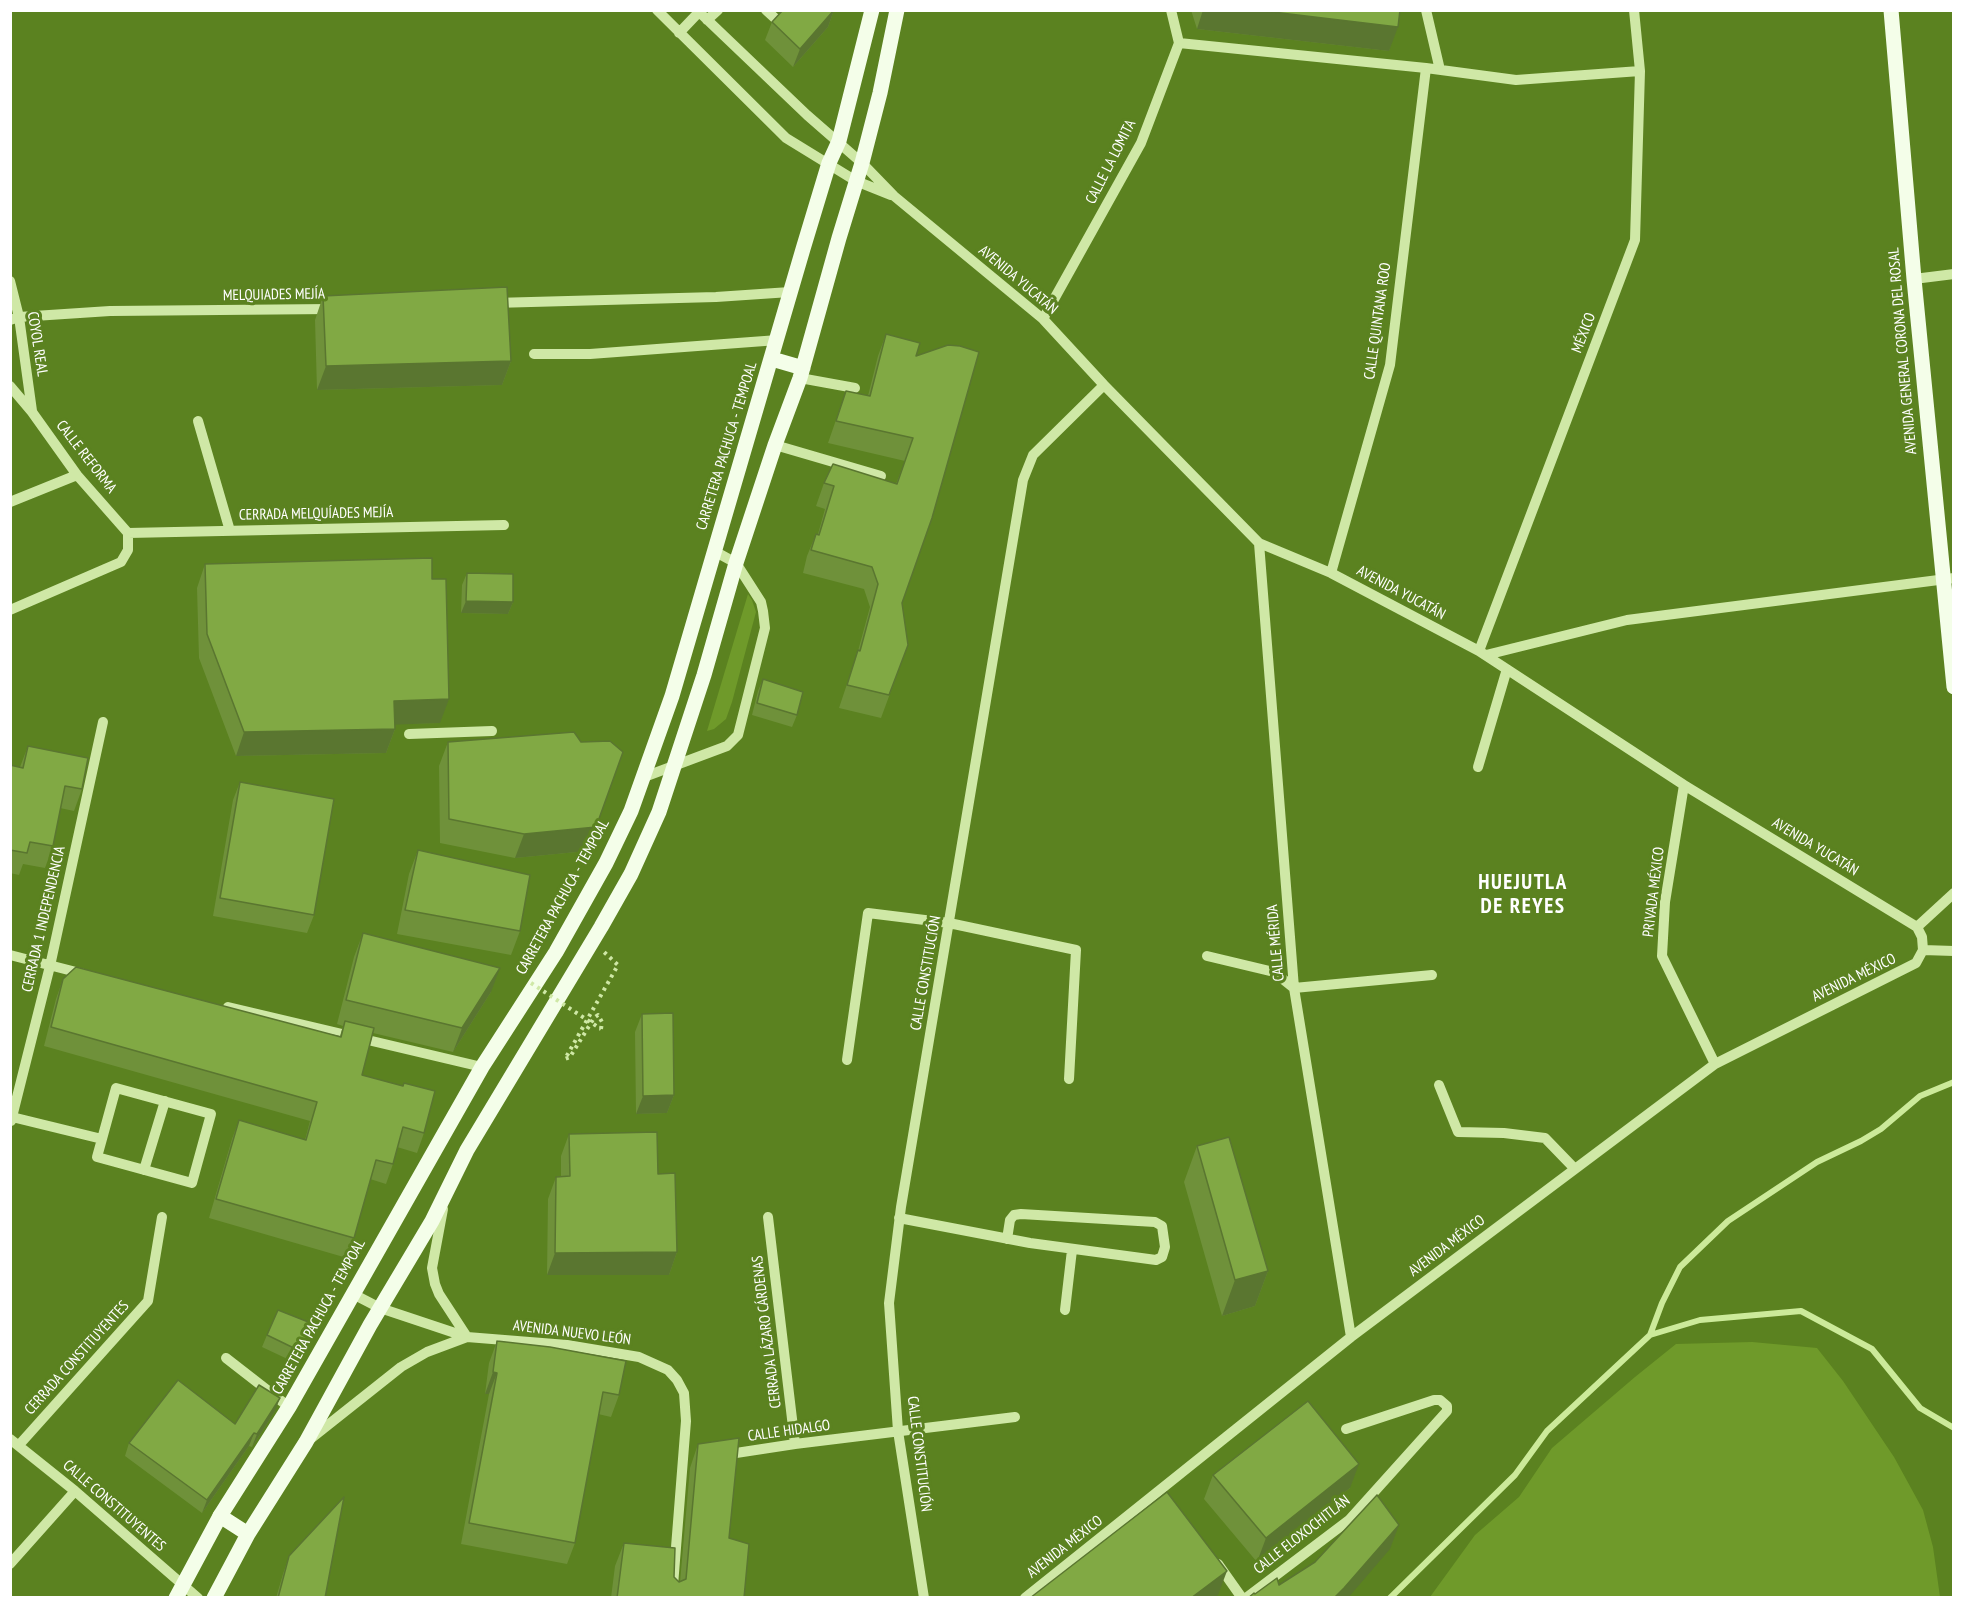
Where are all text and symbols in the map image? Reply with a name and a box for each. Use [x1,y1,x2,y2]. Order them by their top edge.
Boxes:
street label: CALLE LA LOMITA [1082,117,1140,207]
street label: AVENIDA YUCATÁN [975,242,1061,318]
street label: AVENIDA GENERAL CORONA DEL ROSAL [1885,247,1921,455]
street label: CALLE QUINTANA ROO [1361,261,1395,381]
street label: MELQUIADES MEJÍA [223,285,325,305]
street label: COYOL REAL [23,310,51,378]
street label: MÉXICO [1568,310,1600,356]
street label: CARRETERA PACHUCA - TEMPOAL [693,360,761,532]
street label: CALLE REFORMA [52,417,120,497]
street label: CERRADA MELQUÍADES MEJÍA [239,504,393,524]
street label: AVENIDA YUCATÁN [1354,562,1448,624]
street label: AVENIDA YUCATÁN [1768,814,1862,880]
street label: CARRETERA PACHUCA - TEMPOAL [513,816,613,978]
street label: CERRADA 1 INDEPENDENCIA [18,844,70,994]
street label: PRIVADA MÉXICO [1640,846,1668,938]
district label: HUEJUTLA DE REYES [1478,870,1568,920]
street label: CALLE MÉRIDA [1264,904,1288,982]
street label: CALLE CONSTITUCIÓN [907,914,945,1032]
street label: AVENIDA MÉXICO [1809,950,1899,1006]
street label: AVENIDA MÉXICO [1405,1211,1489,1281]
street label: CARRETERA PACHUCA - TEMPOAL [269,1236,369,1398]
street label: CERRADA LÁZARO CÁRDENAS [749,1255,785,1409]
street label: CERRADA CONSTITUYENTES [21,1297,133,1419]
street label: AVENIDA NUEVO LEÓN [512,1317,632,1349]
street label: CALLE CONSTITUCIÓN [903,1395,935,1513]
street label: CALLE HIDALGO [747,1416,831,1446]
street label: CALLE CONSTITUYENTES [59,1456,169,1556]
street label: CALLE ELOXOCHITLÁN [1250,1492,1354,1578]
street label: AVENIDA MÉXICO [1024,1512,1106,1582]

